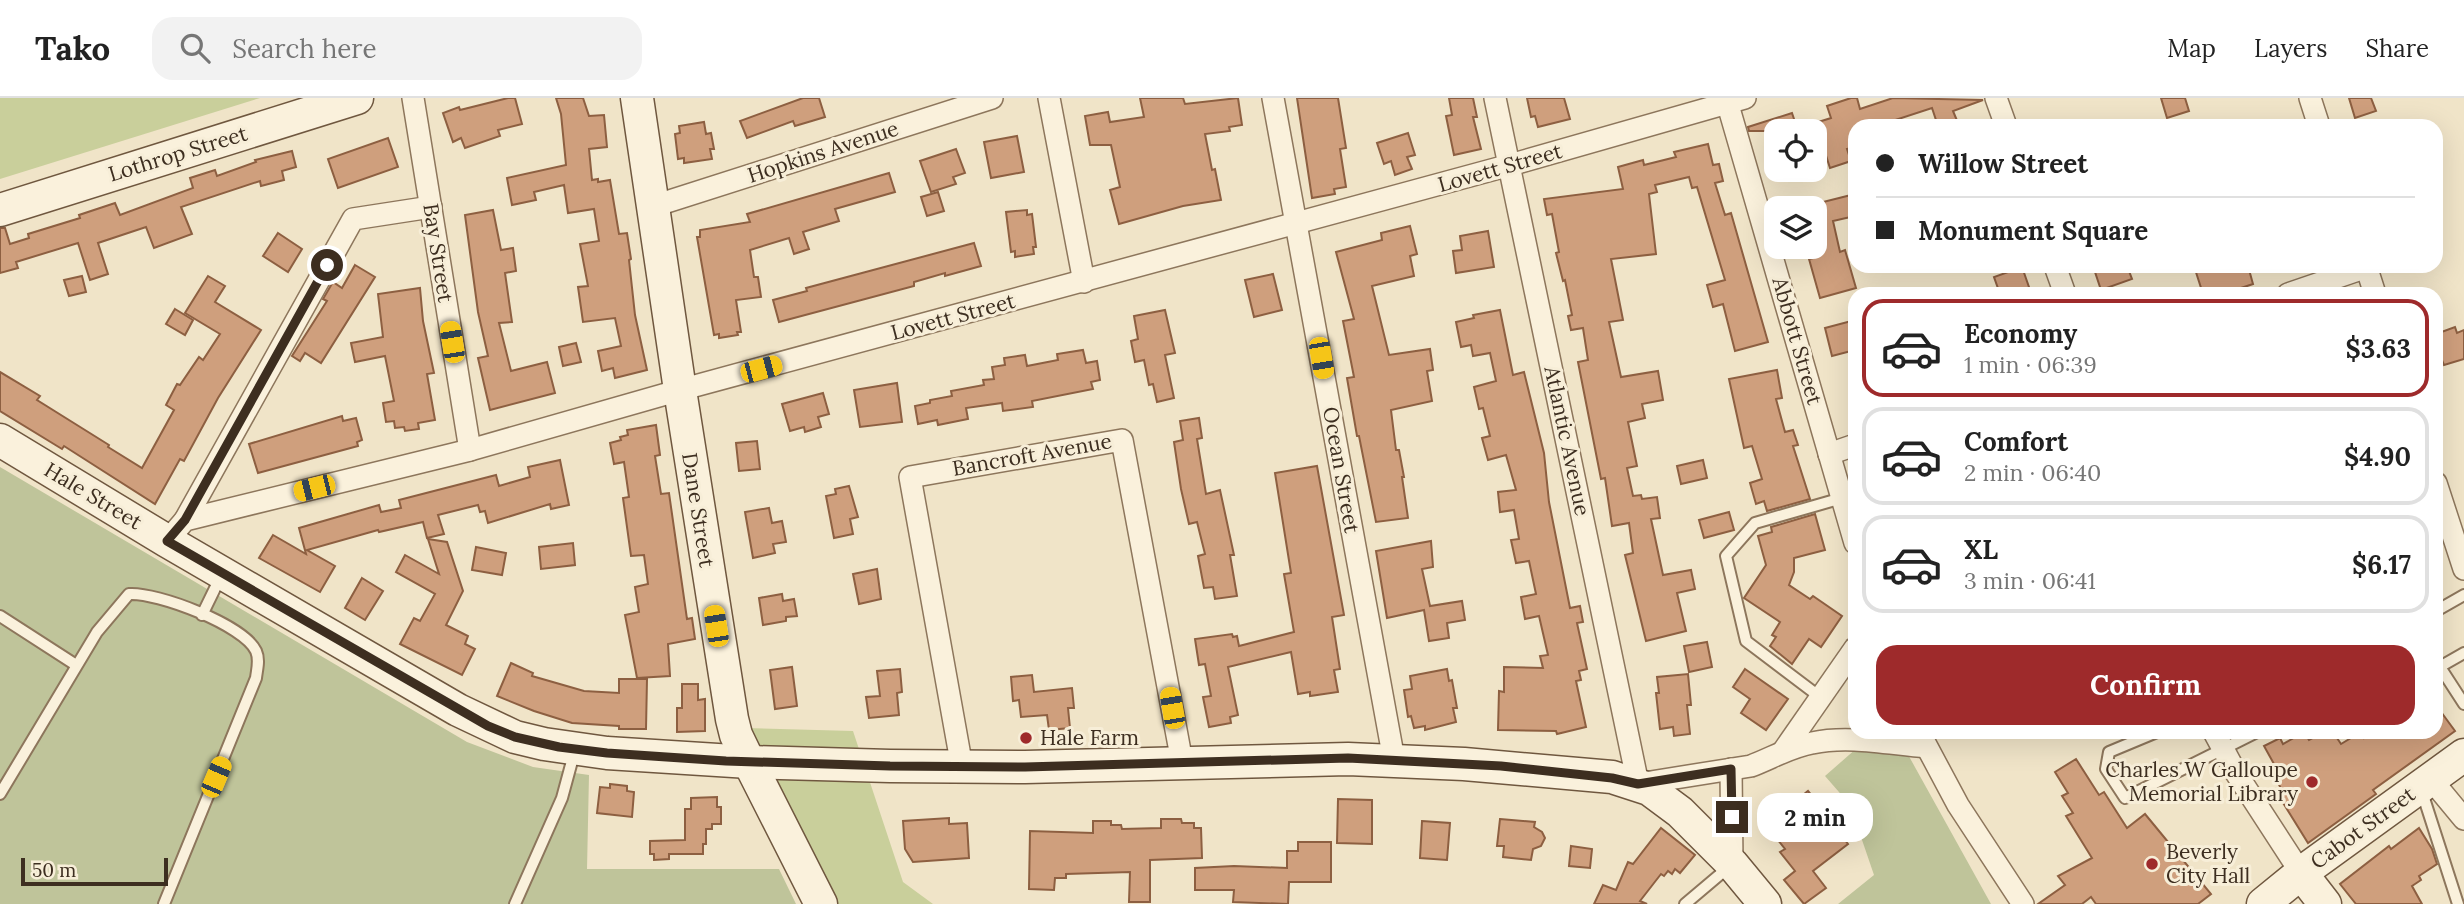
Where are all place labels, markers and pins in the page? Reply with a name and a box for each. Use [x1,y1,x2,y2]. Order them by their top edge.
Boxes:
place label: Hale Farm [1040,724,1139,751]
marker: Hale Farm [1018,730,1034,746]
place label: Charles W Galloupe Memorial Library [2105,756,2298,807]
marker: Charles W Galloupe Memorial Library [2304,774,2320,790]
place label: Beverly City Hall [2166,838,2250,889]
marker: Beverly City Hall [2144,856,2160,872]

